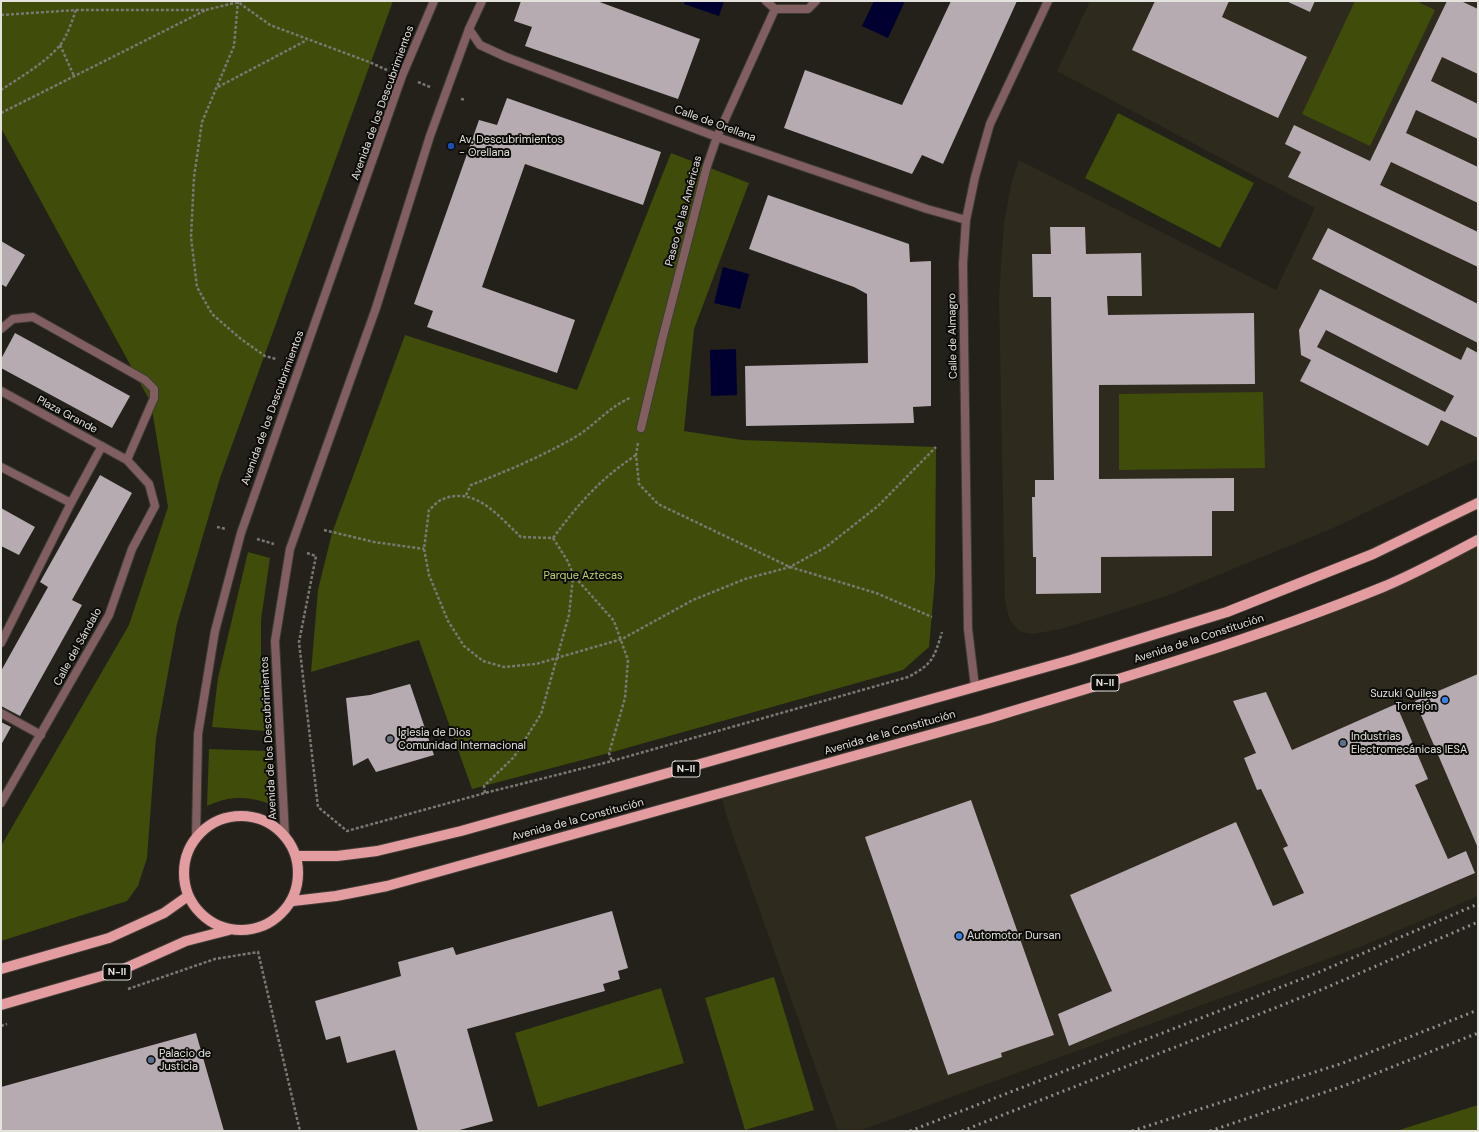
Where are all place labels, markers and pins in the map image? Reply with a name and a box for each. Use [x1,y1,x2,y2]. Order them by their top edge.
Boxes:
place label: Av. Descubrimientos - Orellana [459,133,563,159]
marker: Av. Descubrimientos - Orellana [446,141,456,151]
place label: Suzuki Quiles Torrejón [1370,687,1437,713]
marker: Suzuki Quiles Torrejón [1440,695,1450,705]
place label: Iglesia de Dios Comunidad Internacional [398,726,526,752]
place label: Industrias Electromecánicas IESA [1351,730,1467,756]
marker: Iglesia de Dios Comunidad Internacional [385,734,395,744]
marker: Industrias Electromecánicas IESA [1338,738,1348,748]
place label: Automotor Dursan [967,929,1061,943]
marker: Automotor Dursan [954,931,964,941]
place label: Palacio de Justicia [159,1047,211,1073]
marker: Palacio de Justicia [146,1055,156,1065]

